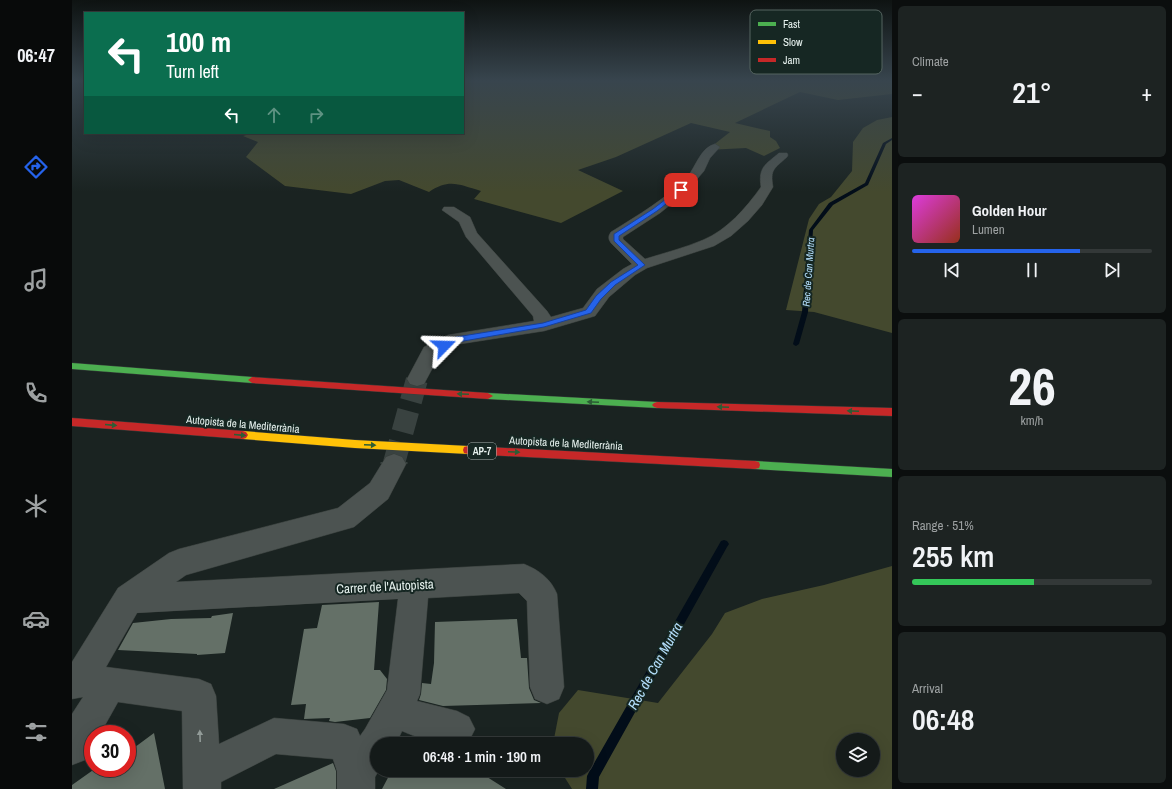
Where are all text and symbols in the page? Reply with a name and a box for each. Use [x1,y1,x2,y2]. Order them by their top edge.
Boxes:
legend [750,10,882,74]
text: Fast [783,17,801,31]
text: 100 m [166,23,231,61]
icon: left [100,28,152,80]
text: Slow [783,35,803,49]
text: 06:47 [17,43,55,68]
text: Jam [783,53,800,67]
text: Climate [912,53,949,70]
text: Turn left [166,59,219,84]
text: 21° [1012,72,1052,112]
text: − [912,78,923,108]
text: + [1141,78,1152,108]
icon: left [221,104,243,126]
icon: ahead [263,104,285,126]
icon: right [305,104,327,126]
icon: directions [22,153,50,181]
pin [664,173,698,207]
icon: arrive [670,179,692,201]
text: Golden Hour [972,200,1047,221]
text: Lumen [972,221,1005,238]
water label: Rec de Can Murtra [800,237,817,307]
icon: previous [941,259,963,281]
icon: pause [1021,259,1043,281]
icon: next [1101,259,1123,281]
icon: music [22,266,50,294]
position arrow [423,325,465,367]
text: 26 [1008,351,1056,421]
icon: phone [22,379,50,407]
one-way arrow [456,391,469,397]
one-way arrow [587,398,599,405]
one-way arrow [717,403,729,410]
one-way arrow [846,408,859,414]
street label: Autopista de la Mediterrània [185,412,300,436]
text: km/h [1020,412,1044,429]
one-way arrow [105,422,117,428]
one-way arrow [234,432,246,439]
street label: Autopista de la Mediterrània [508,433,623,453]
one-way arrow [364,442,376,449]
road number: AP-7 [468,443,496,459]
one-way arrow [508,449,520,456]
icon: climate [22,492,50,520]
text: Range · 51% [912,517,974,534]
text: 255 km [912,536,994,576]
street label: Carrer de l'Autopista [336,575,434,598]
icon: car [22,605,50,633]
water label: Rec de Can Murtra [624,619,686,713]
text: Arrival [912,680,943,697]
text: 06:48 [912,699,974,739]
icon: filters [22,718,50,746]
speed limit sign: 30 [84,725,136,777]
one-way arrow [197,729,203,742]
map controls [836,733,880,777]
button: layers [836,733,880,777]
text: 06:48 · 1 min · 190 m [423,746,541,767]

